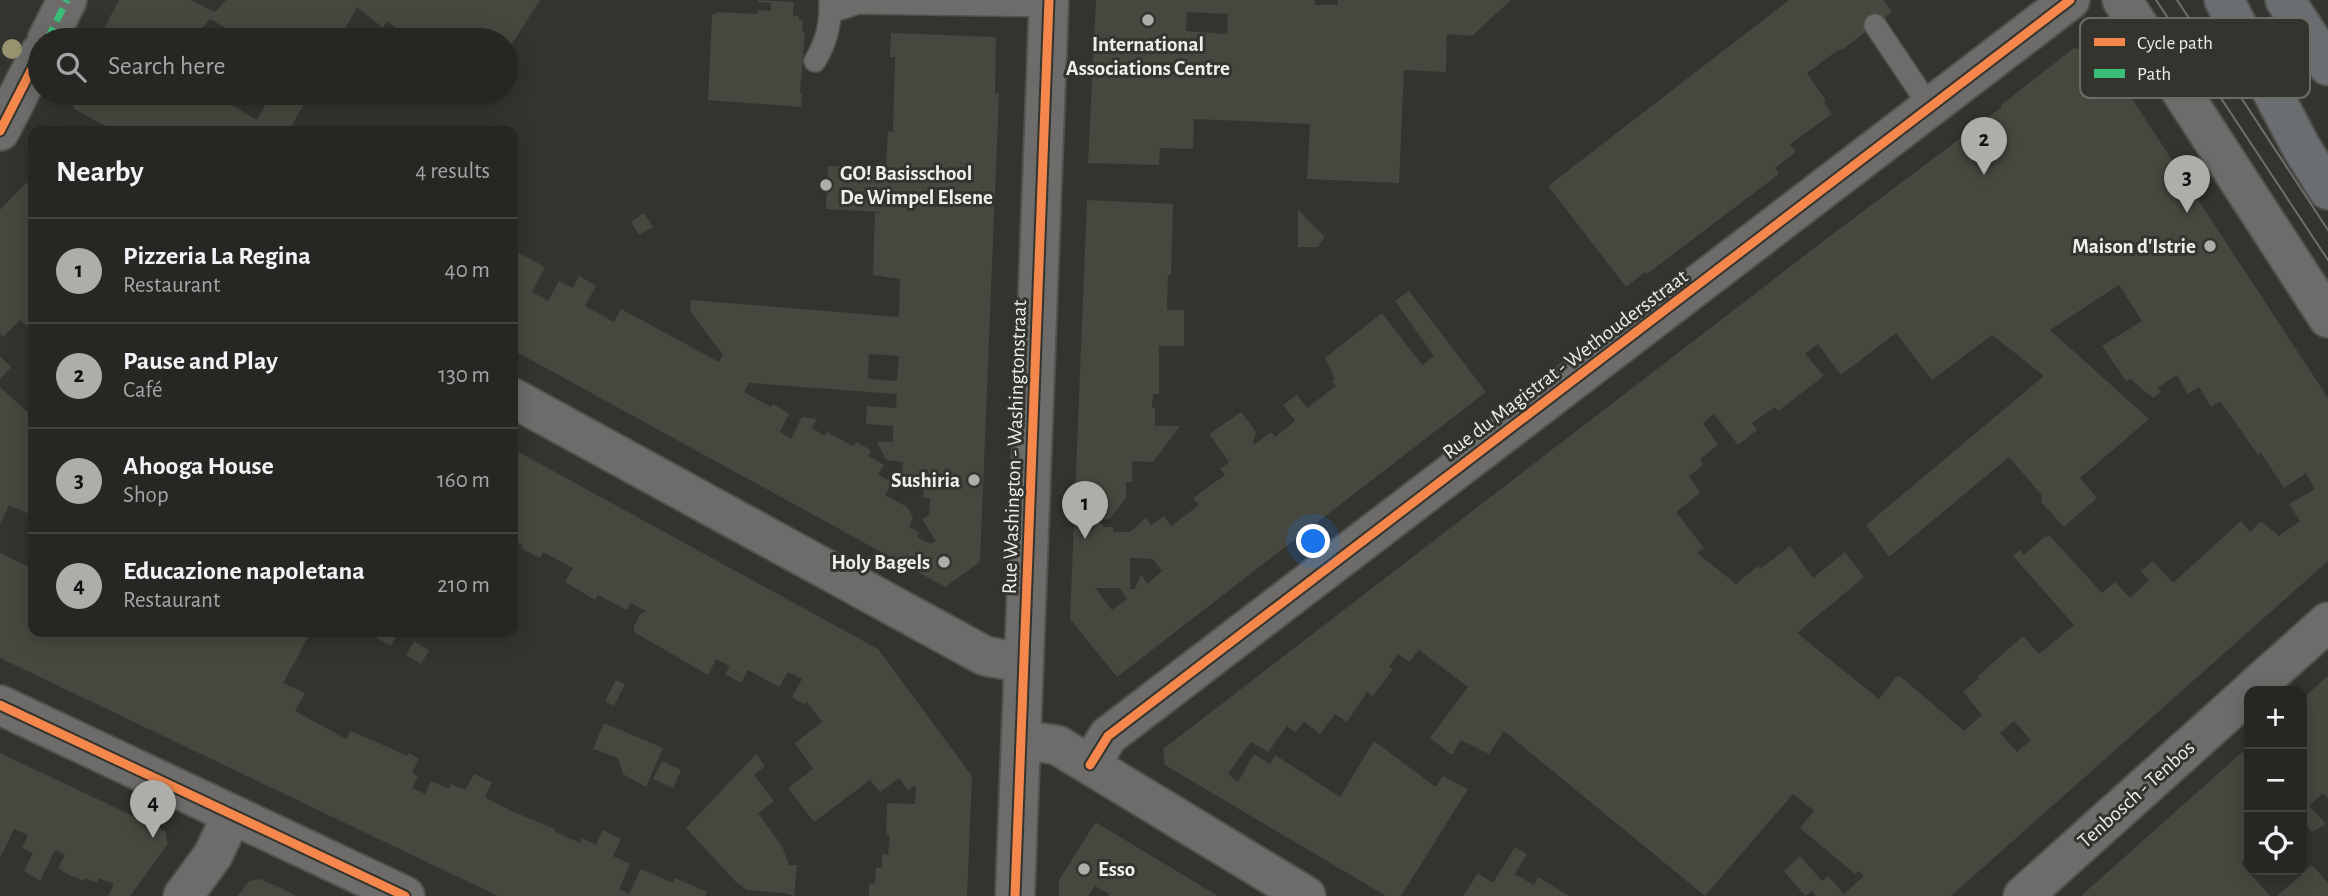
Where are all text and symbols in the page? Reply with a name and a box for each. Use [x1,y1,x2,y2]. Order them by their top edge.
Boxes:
marker: International Associations Centre [1140,12,1156,28]
legend [2080,18,2310,98]
search box [28,28,518,105]
place label: International Associations Centre [1066,34,1230,79]
text: Cycle path [2137,34,2213,53]
icon: search [52,48,90,86]
text: Search here [108,53,226,79]
text: Path [2137,65,2171,84]
pin: 2 [1961,117,2007,175]
pin: 3 [2164,155,2210,213]
text: Nearby [56,157,144,187]
text: 4 results [415,160,490,183]
place label: GO! Basisschool De Wimpel Elsene [840,163,993,208]
marker: GO! Basisschool De Wimpel Elsene [818,177,834,193]
place label: Maison d'Istrie [2072,236,2196,257]
marker: Maison d'Istrie [2202,238,2218,254]
text: Pizzeria La Regina [123,243,311,269]
text: 1 [75,259,83,282]
text: 40 m [445,259,490,282]
street label: Rue du Magistrat - Wethoudersstraat [1439,265,1692,463]
text: Restaurant [123,274,220,297]
street label: Rue Washington - Washingtonstraat [999,299,1030,595]
text: Pause and Play [123,348,278,374]
text: 2 [74,364,84,387]
text: 130 m [438,364,490,387]
text: Café [123,379,163,402]
text: Ahooga House [123,453,274,479]
text: 3 [74,469,84,492]
text: 160 m [437,469,490,492]
place label: Sushiria [891,470,960,491]
marker: Sushiria [966,472,982,488]
pin: 1 [1062,481,1108,539]
text: Shop [123,484,169,507]
your location [1296,524,1330,558]
place label: Holy Bagels [831,552,930,573]
marker: Holy Bagels [936,554,952,570]
text: Educazione napoletana [123,558,365,584]
text: 4 [73,574,85,597]
text: 210 m [437,574,490,597]
text: Restaurant [123,589,220,612]
map controls [2244,686,2307,875]
button: + [2244,686,2307,749]
street label: Tenbosch - Tenbos [2074,737,2199,852]
button: − [2244,749,2307,812]
pin: 4 [130,780,176,838]
button: locate [2244,812,2307,875]
place label: Esso [1098,859,1135,880]
marker: Esso [1076,861,1092,877]

